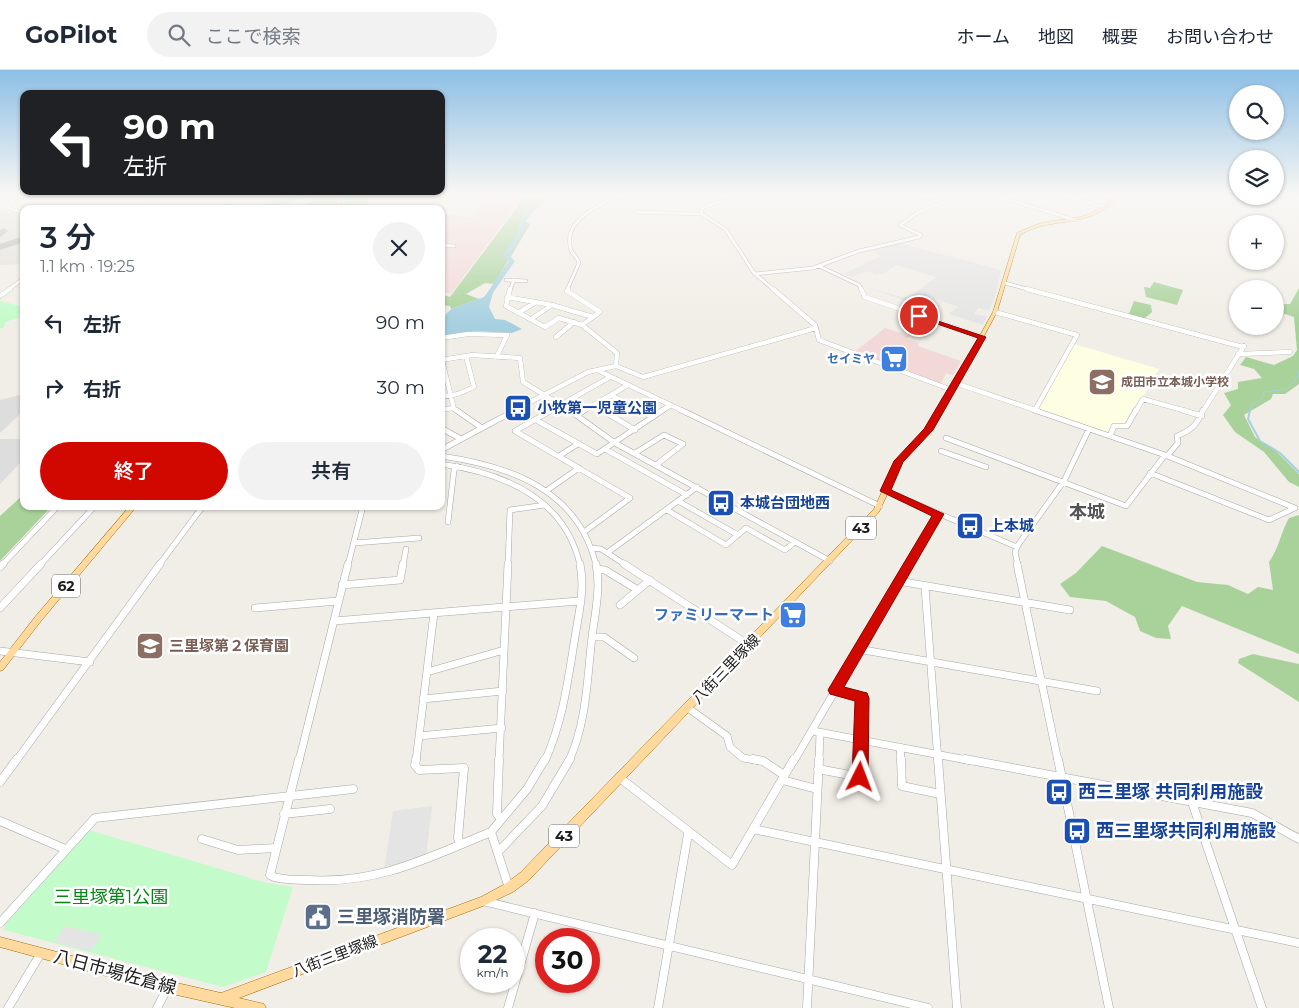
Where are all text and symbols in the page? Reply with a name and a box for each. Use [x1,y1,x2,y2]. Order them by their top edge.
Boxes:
search box [147,12,497,57]
text: GoPilot [25,20,117,49]
icon: search [165,21,193,49]
text: ここで検索 [205,25,300,48]
text: ホーム [957,26,1010,48]
text: 地図 [1038,26,1074,48]
text: 概要 [1102,26,1138,48]
text: お問い合わせ [1166,26,1274,48]
map controls [1229,85,1284,335]
button: search [1229,85,1284,140]
text: 90 m [123,105,216,148]
icon: left [40,110,105,175]
button: layers [1229,150,1284,205]
text: 左折 [123,153,167,180]
button: + [1229,215,1284,270]
text: 3 分 [40,219,96,256]
button: close [373,222,425,274]
text: 1.1 km · 19:25 [40,257,135,276]
button: − [1229,280,1284,335]
pin [898,295,940,337]
icon: arrive [905,302,933,330]
icon: left [40,309,68,337]
text: 90 m [376,311,425,334]
text: 左折 [83,313,121,336]
supermarket icon: セイミヤ [879,344,909,374]
place label: セイミヤ [827,351,875,366]
school or university icon: 成田市立本城小学校 [1087,367,1117,397]
icon: right [40,374,68,402]
place label: 成田市立本城小学校 [1121,374,1229,389]
text: 30 m [377,376,425,399]
text: 右折 [83,378,121,401]
bus stop icon: 小牧第一児童公園 [503,393,533,423]
place label: 小牧第一児童公園 [537,398,657,417]
button: 終了 [40,442,228,500]
button: 共有 [238,442,425,500]
bus stop icon: 本城台団地西 [706,488,736,518]
place label: 本城台団地西 [740,493,830,512]
district label: 本城 [1069,501,1105,523]
bus stop icon: 上本城 [955,511,985,541]
road number: 43 [846,516,876,539]
place label: 上本城 [989,516,1034,535]
road number: 62 [52,574,80,598]
supermarket icon: ファミリーマート [778,600,808,630]
place label: ファミリーマート [654,605,774,624]
street label: 八街三里塚線 [688,630,764,708]
school or university icon: 三里塚第２保育園 [135,631,165,661]
place label: 三里塚第２保育園 [169,636,289,655]
position arrow [833,750,885,802]
bus stop icon: 西三里塚 共同利用施設 [1044,777,1074,807]
place label: 西三里塚 共同利用施設 [1078,781,1263,803]
bus stop icon: 西三里塚共同利用施設 [1062,816,1092,846]
place label: 西三里塚共同利用施設 [1096,820,1276,842]
road number: 43 [549,824,579,848]
park label: 三里塚第1公園 [54,886,168,908]
public building icon: 三里塚消防署 [303,902,333,932]
place label: 三里塚消防署 [337,906,445,928]
speed limit sign: 30 [535,928,600,993]
street label: 八街三里塚線 [289,931,380,981]
text: 22 [478,939,507,969]
street label: 八日市場佐倉線 [51,945,179,999]
text: km/h [476,965,509,980]

